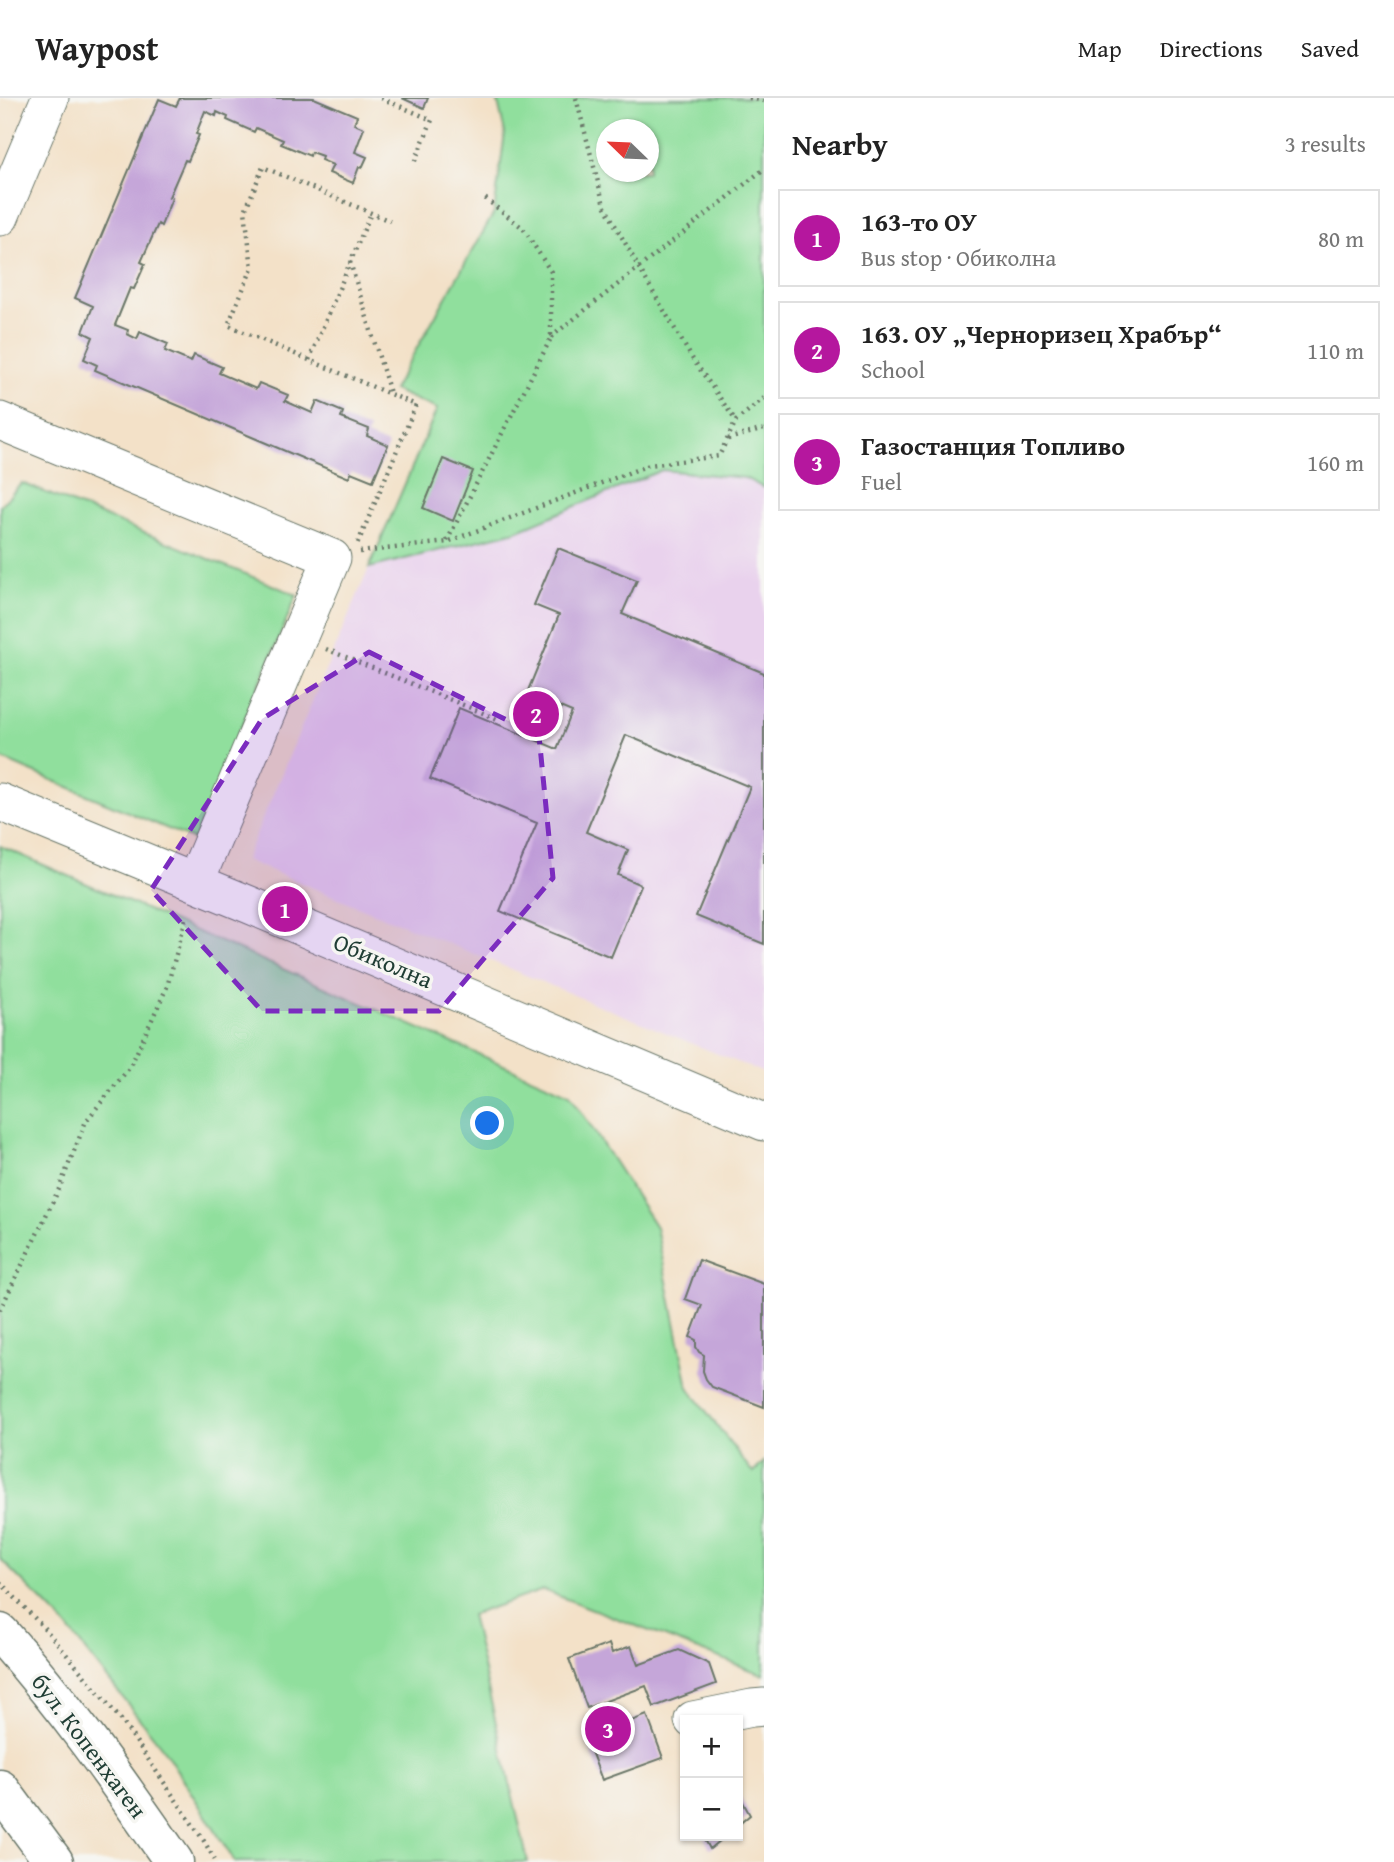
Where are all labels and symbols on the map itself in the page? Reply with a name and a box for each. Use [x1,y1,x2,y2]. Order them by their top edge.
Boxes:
north arrow [596,119,659,182]
pin: 2 [513,688,559,740]
pin: 1 [262,883,308,935]
street label: Обиколна [328,924,439,997]
your location [470,1106,504,1140]
street label: бул. Копенхаген [23,1666,156,1826]
pin: 3 [585,1703,631,1755]

